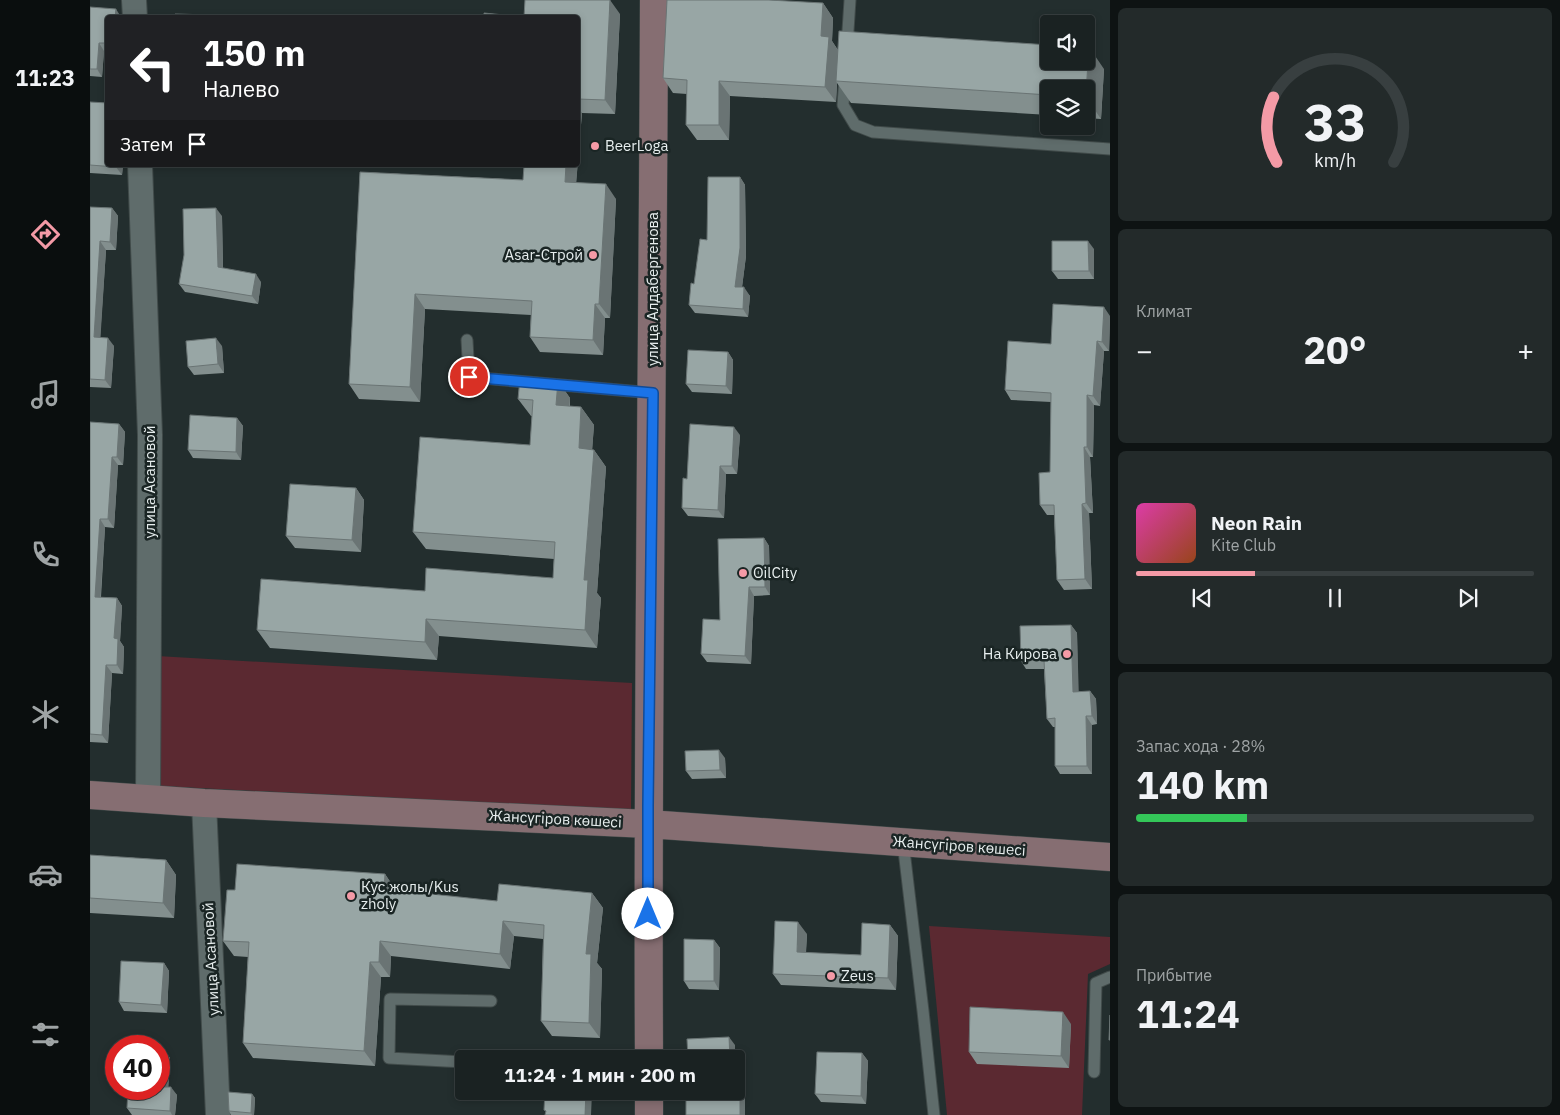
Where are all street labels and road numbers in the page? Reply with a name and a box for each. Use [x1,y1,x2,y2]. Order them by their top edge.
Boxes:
street label: улица Алдабергенова [643,212,662,366]
street label: улица Асановой [140,425,159,539]
street label: Жансүгіров көшесі [488,806,622,831]
street label: Жансүгіров көшесі [892,831,1026,860]
street label: улица Асановой [198,902,223,1016]

